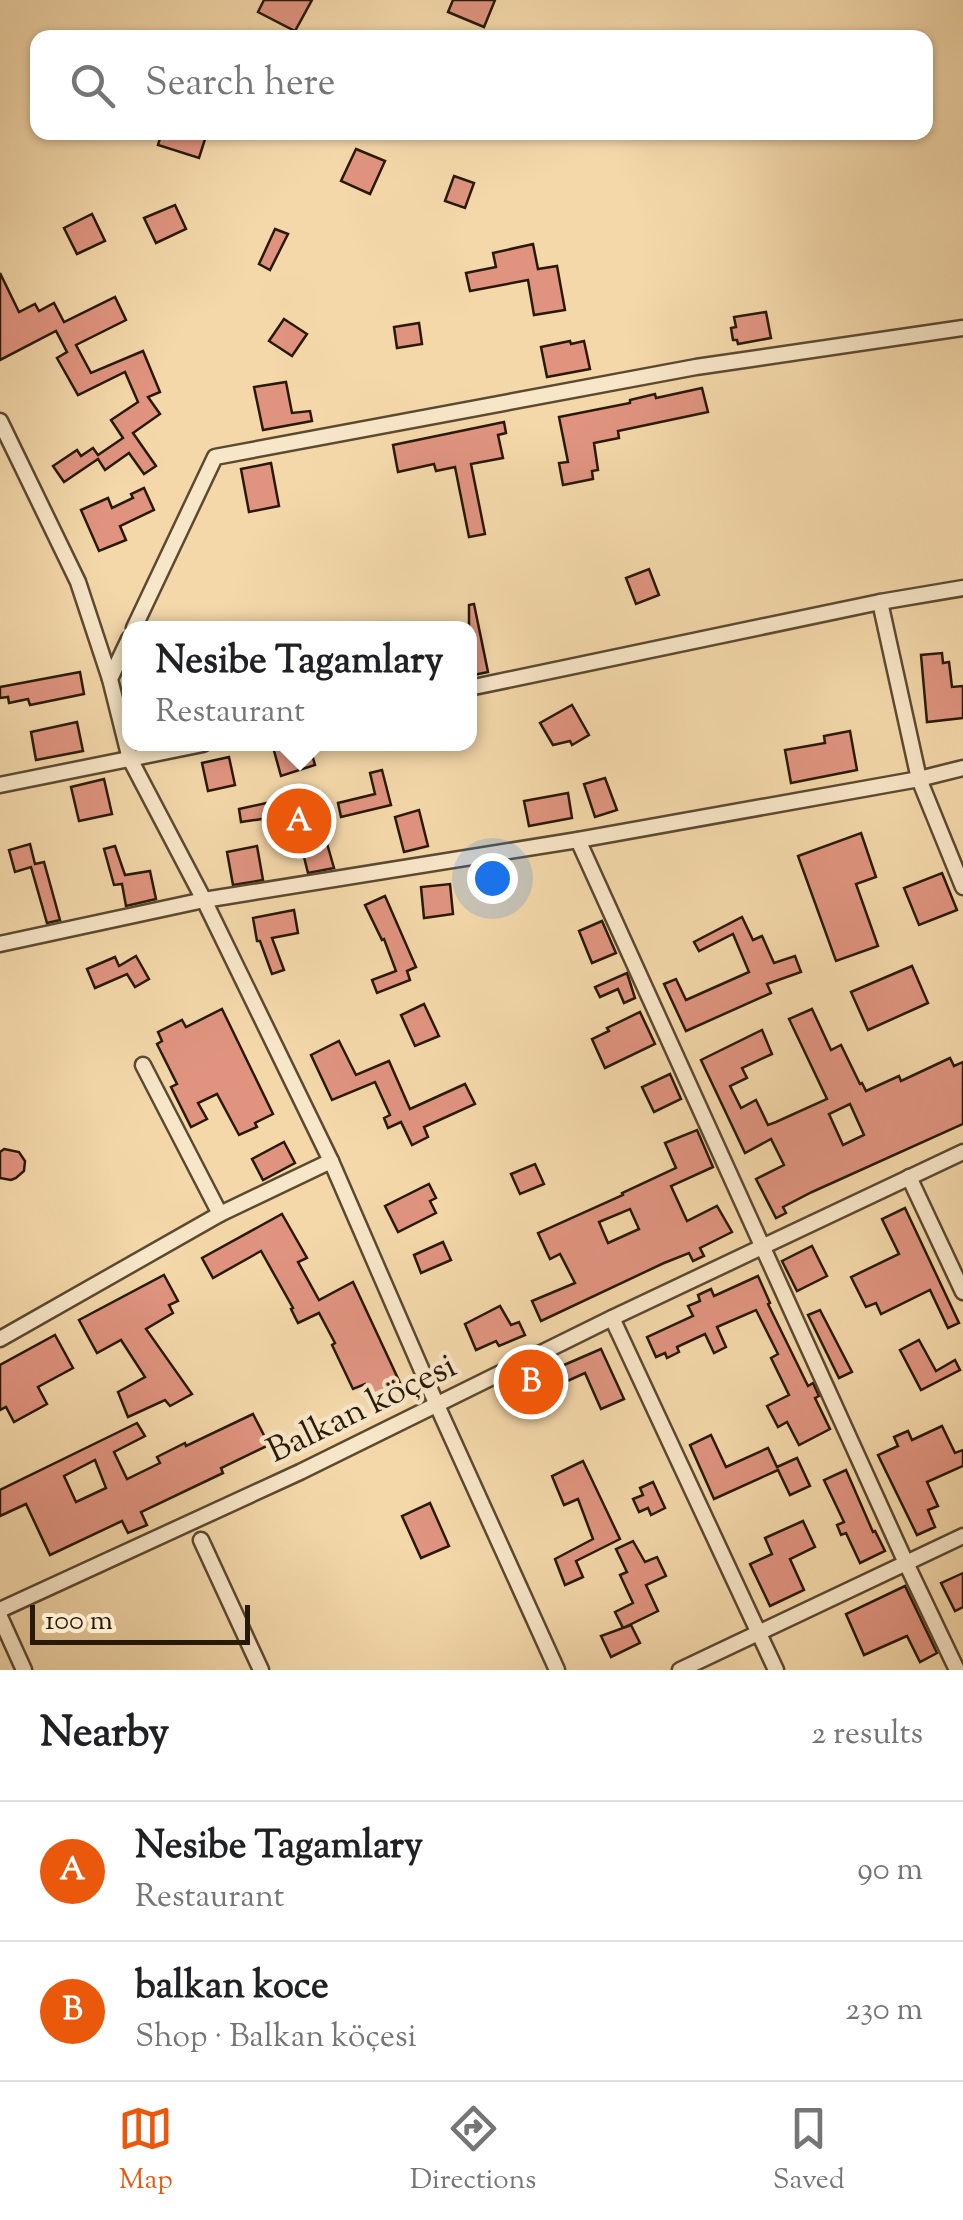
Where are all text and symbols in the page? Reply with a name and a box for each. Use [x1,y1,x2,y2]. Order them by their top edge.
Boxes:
search box [30,30,933,140]
icon: search [65,58,120,113]
text: Search here [145,58,336,112]
popup [122,621,477,751]
text: Nesibe Tagamlary [155,636,444,690]
text: Restaurant [155,690,305,736]
pin: A [266,784,332,858]
your location [467,853,518,904]
street label: Balkan köçesi [259,1342,466,1478]
pin: B [498,1344,564,1420]
scale bar [30,1600,250,1644]
text: 100 m [45,1602,113,1642]
text: Nearby [40,1705,169,1765]
text: 2 results [811,1712,923,1758]
text: Nesibe Tagamlary [135,1821,423,1875]
text: A [60,1848,85,1894]
text: 90 m [857,1848,923,1894]
text: Restaurant [135,1875,285,1921]
text: balkan koce [135,1961,329,2015]
text: B [62,1988,83,2034]
text: 230 m [845,1988,923,2034]
text: Shop · Balkan köçesi [135,2015,417,2061]
tab: Map [118,2101,173,2201]
tab: Directions [410,2101,536,2201]
tab: Saved [773,2101,845,2201]

